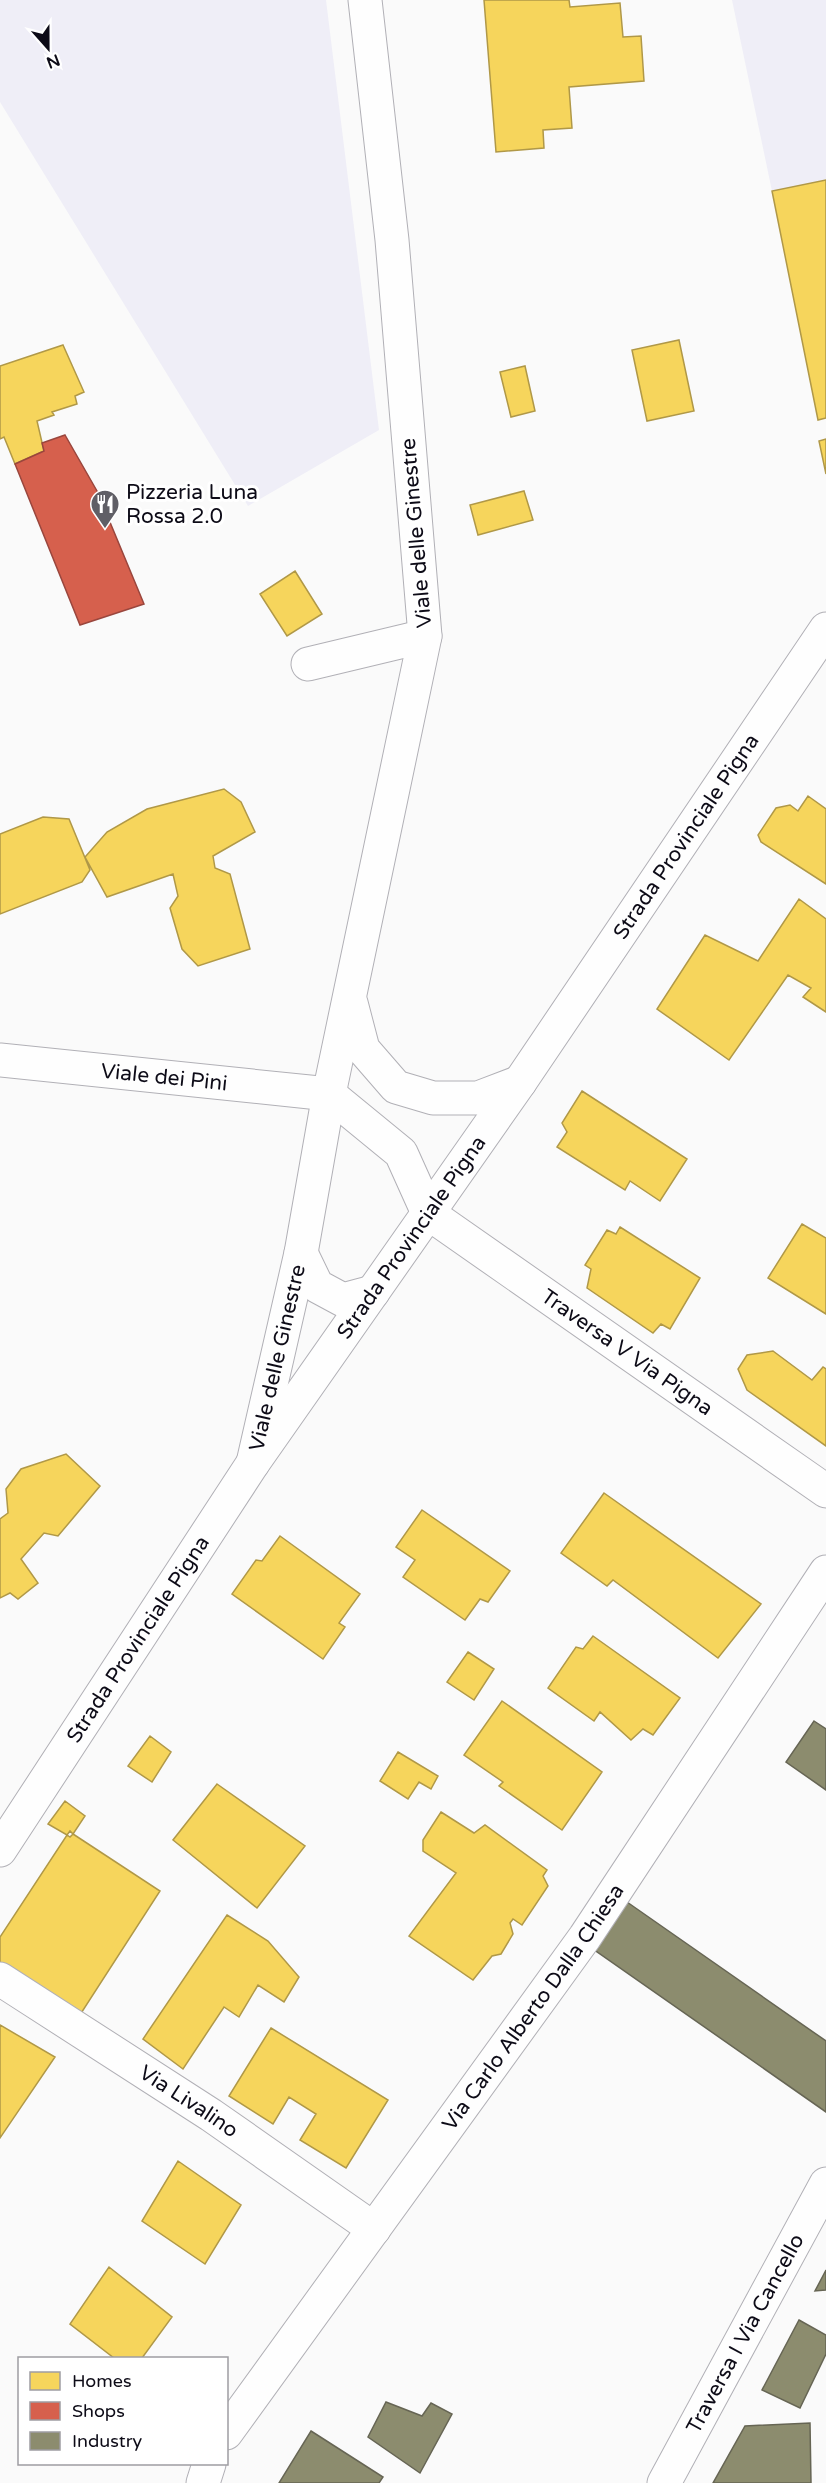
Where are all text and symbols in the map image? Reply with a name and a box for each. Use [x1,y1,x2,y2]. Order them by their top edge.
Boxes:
north arrow [18,18,78,78]
text: N [43,49,63,73]
street label: Viale delle Ginestre [396,437,437,629]
place label: Pizzeria Luna Rossa 2.0 [126,480,258,529]
restaurant icon: Pizzeria Luna Rossa 2.0 [89,488,121,530]
street label: Strada Provinciale Pigna [608,729,765,944]
street label: Viale dei Pini [100,1058,229,1096]
street label: Strada Provinciale Pigna [332,1131,491,1344]
street label: Viale delle Ginestre [244,1262,311,1453]
street label: Traversa V Via Pigna [536,1284,718,1421]
street label: Strada Provinciale Pigna [62,1531,215,1748]
street label: Via Carlo Alberto Dalla Chiesa [437,1880,629,2135]
street label: Via Livalino [135,2060,243,2143]
street label: Traversa I Via Cancello [681,2230,810,2438]
legend [18,2357,228,2465]
text: Homes [72,2370,132,2392]
text: Shops [72,2400,125,2422]
text: Industry [72,2430,143,2452]

